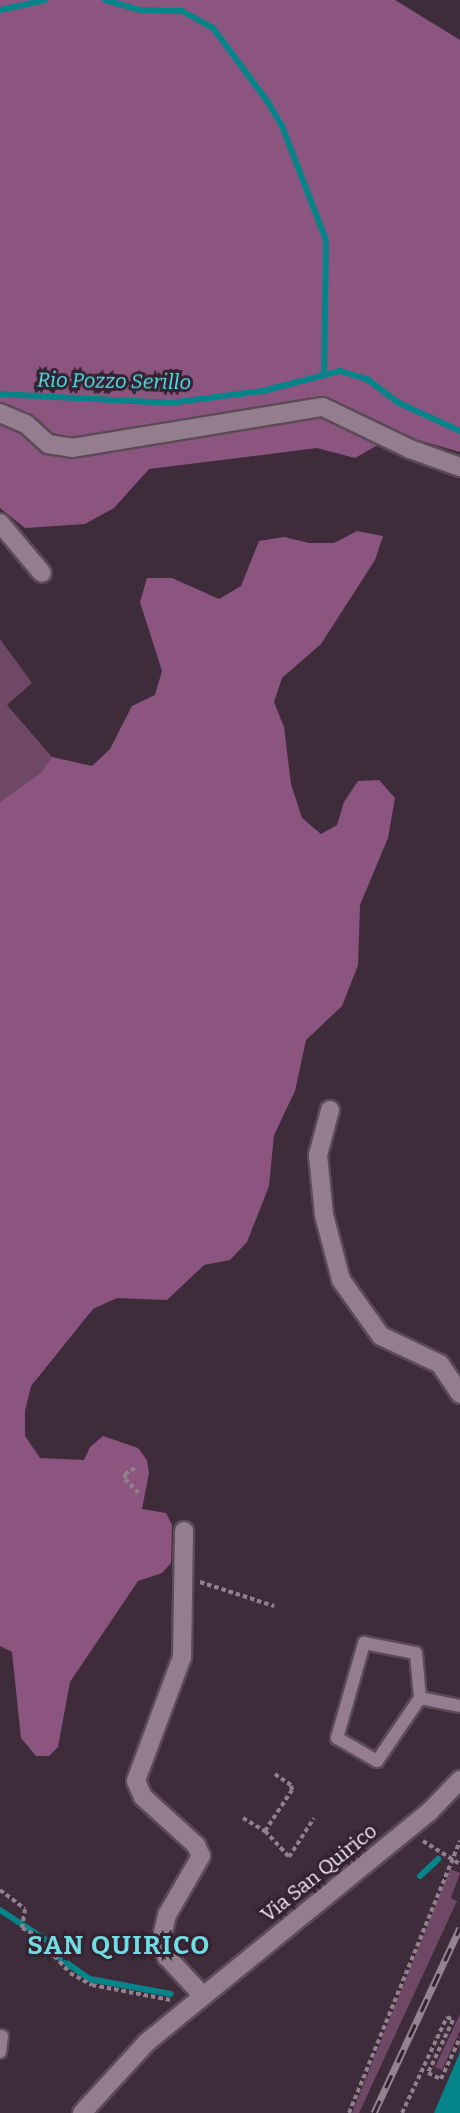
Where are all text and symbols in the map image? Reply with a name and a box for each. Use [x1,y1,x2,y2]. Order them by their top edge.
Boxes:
water label: Rio Pozzo Serillo [37,367,191,395]
street label: Via San Quirico [256,1819,382,1927]
district label: SAN QUIRICO [27,1930,211,1962]

